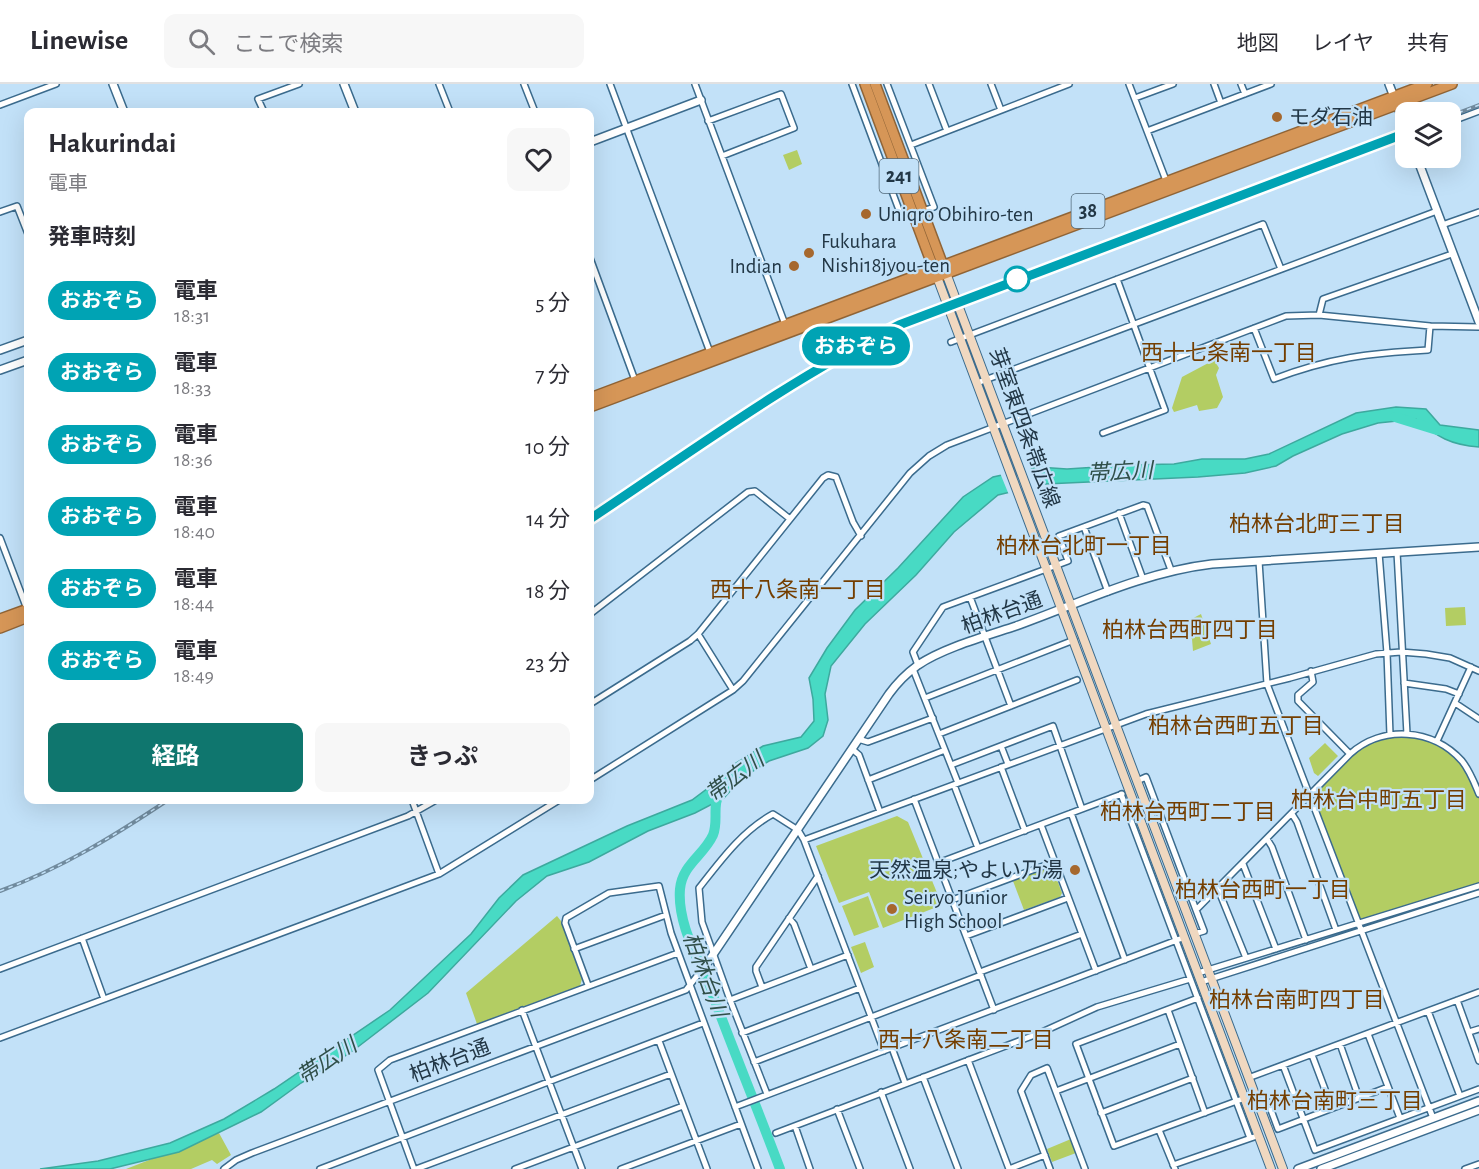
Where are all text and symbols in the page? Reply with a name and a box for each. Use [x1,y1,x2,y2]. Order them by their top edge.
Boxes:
search box [164,14,584,68]
icon: search [185,25,218,58]
text: Linewise [30,27,128,55]
text: ここで検索 [233,33,343,55]
text: 地図 [1237,33,1279,54]
text: レイヤ [1312,33,1374,54]
text: 共有 [1407,33,1449,54]
map controls [1395,102,1461,168]
button: layers [1395,102,1461,168]
place label: モダ石油 [1289,106,1373,128]
marker: モダ石油 [1270,110,1284,124]
button: heart [507,128,570,191]
text: Hakurindai [48,130,176,158]
road number: 241 [880,159,918,193]
text: 電車 [48,174,88,194]
road number: 38 [1072,194,1104,228]
place label: Uniqro Obihiro-ten [878,204,1034,225]
marker: Uniqro Obihiro-ten [859,207,873,221]
text: 発車時刻 [48,226,136,248]
place label: Fukuhara Nishi18jyou-ten [821,231,950,276]
marker: Fukuhara Nishi18jyou-ten [802,246,816,260]
place label: Indian [729,256,782,277]
marker: Indian [787,259,801,273]
unlabelled marker [1004,266,1030,292]
text: 電車 [174,280,218,302]
text: おおぞら [60,290,144,311]
text: 5 分 [535,292,570,314]
text: 18:31 [174,306,210,326]
line badge: おおぞら [814,326,898,366]
text: おおぞら [814,336,898,357]
district label: 西十七条南一丁目 [1141,341,1317,364]
street label: 芽室東四条帯広線 [985,345,1064,511]
text: 電車 [174,352,218,374]
text: おおぞら [60,362,144,383]
text: 7 分 [535,364,570,386]
text: 18:33 [174,378,211,398]
text: 電車 [174,424,218,446]
text: おおぞら [60,434,144,455]
text: 10 分 [525,436,570,458]
text: 18:36 [174,450,213,470]
water label: 帯広川 [1086,458,1156,485]
text: 電車 [174,496,218,518]
text: おおぞら [60,506,144,527]
text: 14 分 [526,508,570,530]
district label: 柏林台北町三丁目 [1229,512,1405,535]
text: 18:40 [174,522,215,542]
district label: 柏林台北町一丁目 [996,534,1172,557]
text: 電車 [174,568,218,590]
text: おおぞら [60,578,144,599]
district label: 西十八条南一丁目 [710,578,886,601]
text: 18 分 [526,580,570,602]
street label: 柏林台通 [959,588,1045,637]
text: 18:44 [174,594,214,614]
district label: 柏林台西町四丁目 [1102,618,1278,641]
text: 電車 [174,640,218,662]
text: おおぞら [60,650,144,671]
text: 23 分 [525,652,570,674]
text: 18:49 [174,666,214,686]
district label: 柏林台西町五丁目 [1148,714,1324,737]
button: 経路 [48,723,303,792]
button: きっぷ [315,723,570,792]
water label: 帯広川 [701,746,770,806]
district label: 柏林台中町五丁目 [1291,788,1467,811]
district label: 柏林台西町二丁目 [1100,800,1276,823]
place label: 天然温泉;やよい乃湯 [869,859,1063,881]
marker: 天然温泉;やよい乃湯 [1068,863,1082,877]
district label: 柏林台西町一丁目 [1175,878,1351,901]
place label: Seiryo Junior High School [904,887,1008,932]
marker: Seiryo Junior High School [885,902,899,916]
water label: 柏林台川 [680,930,732,1022]
district label: 柏林台南町四丁目 [1209,988,1385,1011]
district label: 西十八条南二丁目 [878,1028,1054,1051]
water label: 帯広川 [293,1032,362,1088]
street label: 柏林台通 [407,1035,493,1086]
district label: 柏林台南町三丁目 [1247,1089,1423,1112]

